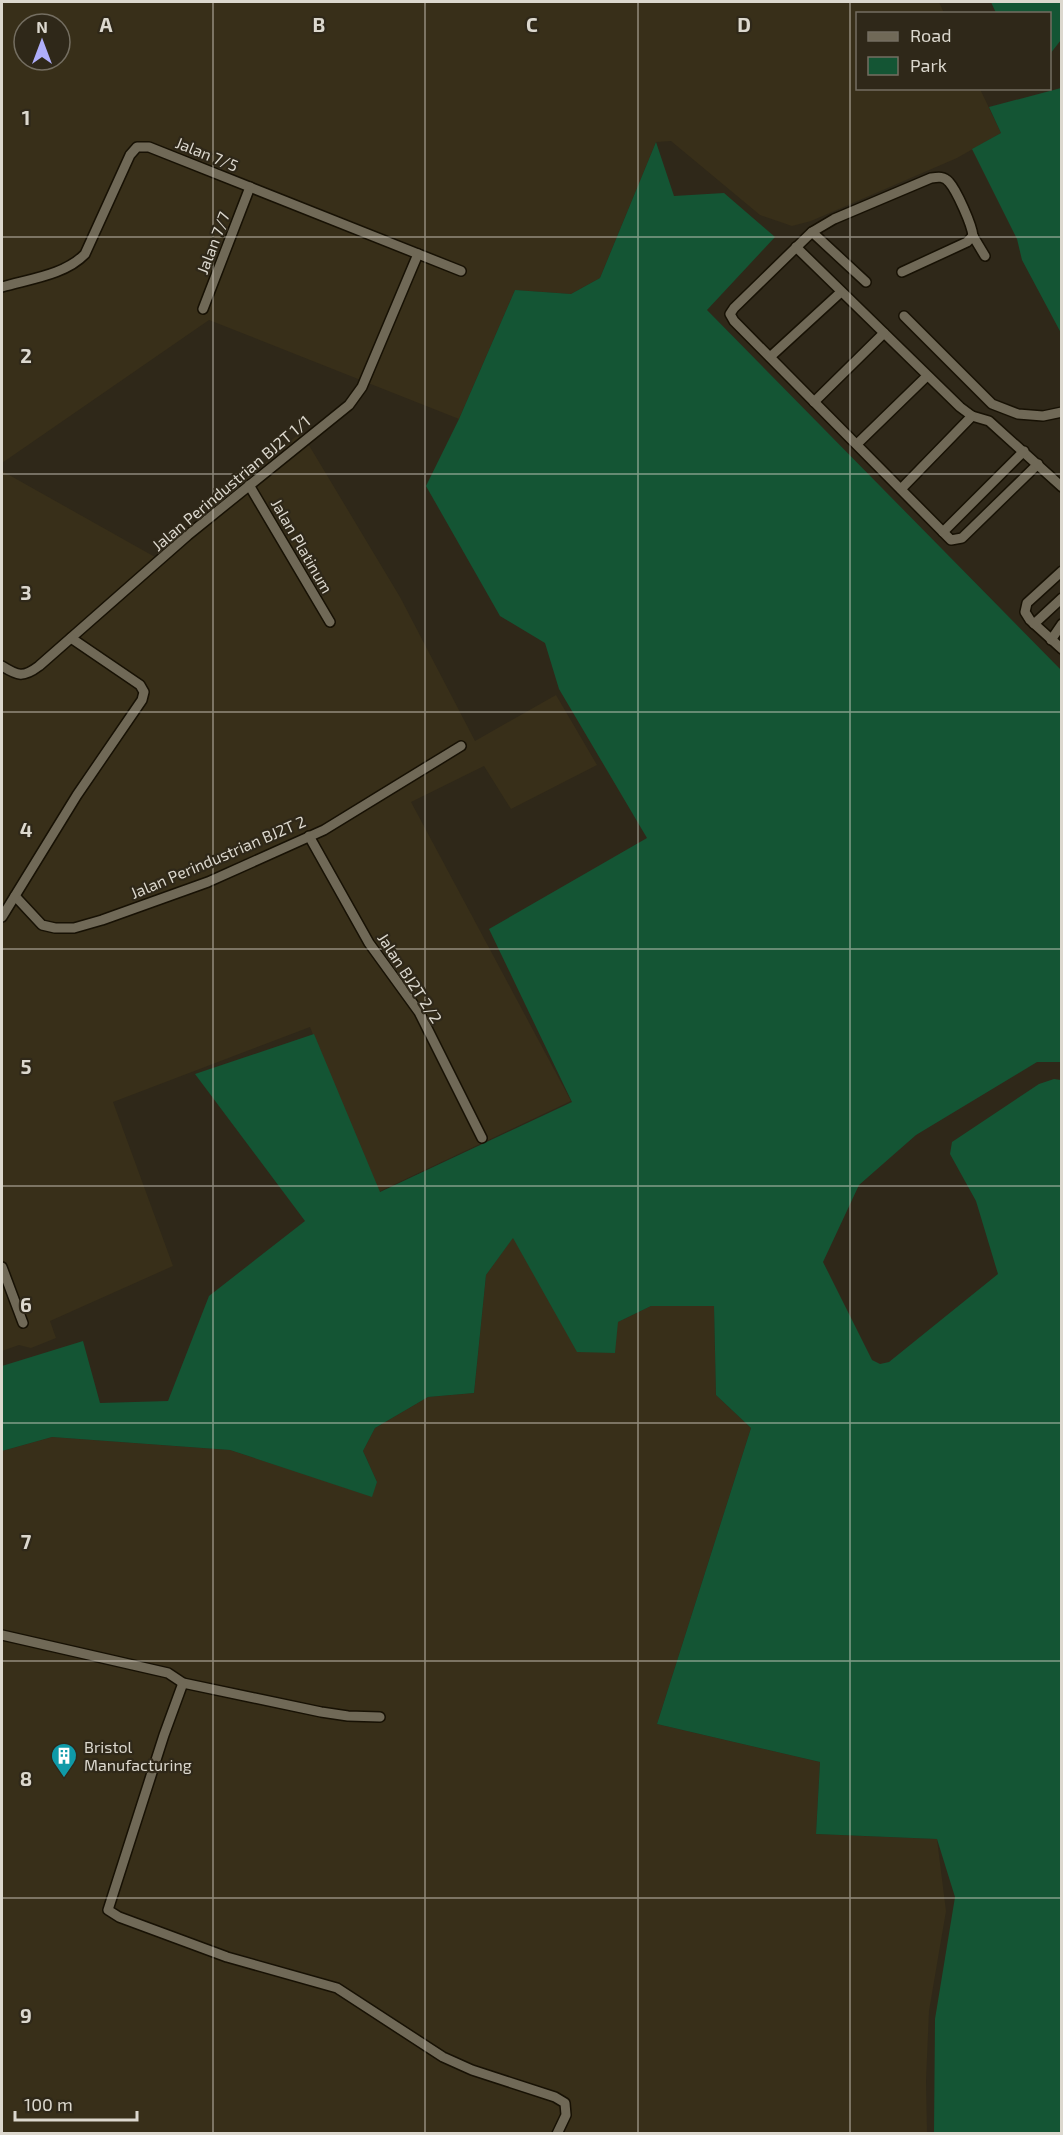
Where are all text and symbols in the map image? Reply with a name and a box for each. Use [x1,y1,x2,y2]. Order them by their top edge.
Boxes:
north arrow [12,12,72,72]
text: A [99,12,113,36]
text: B [313,12,325,36]
text: C [526,12,538,36]
text: D [737,12,751,36]
legend [856,12,1051,90]
text: N [36,17,48,36]
text: Road [910,24,951,46]
text: Park [910,54,947,76]
text: 1 [22,105,30,129]
street label: Jalan 7/5 [173,132,241,175]
street label: Jalan 7/7 [192,209,233,277]
text: 2 [20,343,32,367]
street label: Jalan Perindustrian BJ2T 1/1 [148,411,314,554]
street label: Jalan Platinum [268,495,337,596]
text: 3 [20,580,32,604]
street label: Jalan Perindustrian BJ2T 2 [127,811,308,902]
text: 4 [20,817,33,841]
street label: Jalan BJ2T 2/2 [374,929,447,1026]
text: 5 [20,1054,32,1078]
text: 6 [20,1292,32,1316]
text: 7 [21,1529,32,1553]
place label: Bristol Manufacturing [84,1737,192,1774]
building icon: Bristol Manufacturing [49,1741,79,1779]
text: 8 [20,1766,32,1790]
text: 9 [20,2003,32,2027]
scale bar [15,2084,136,2122]
text: 100 m [24,2093,73,2115]

